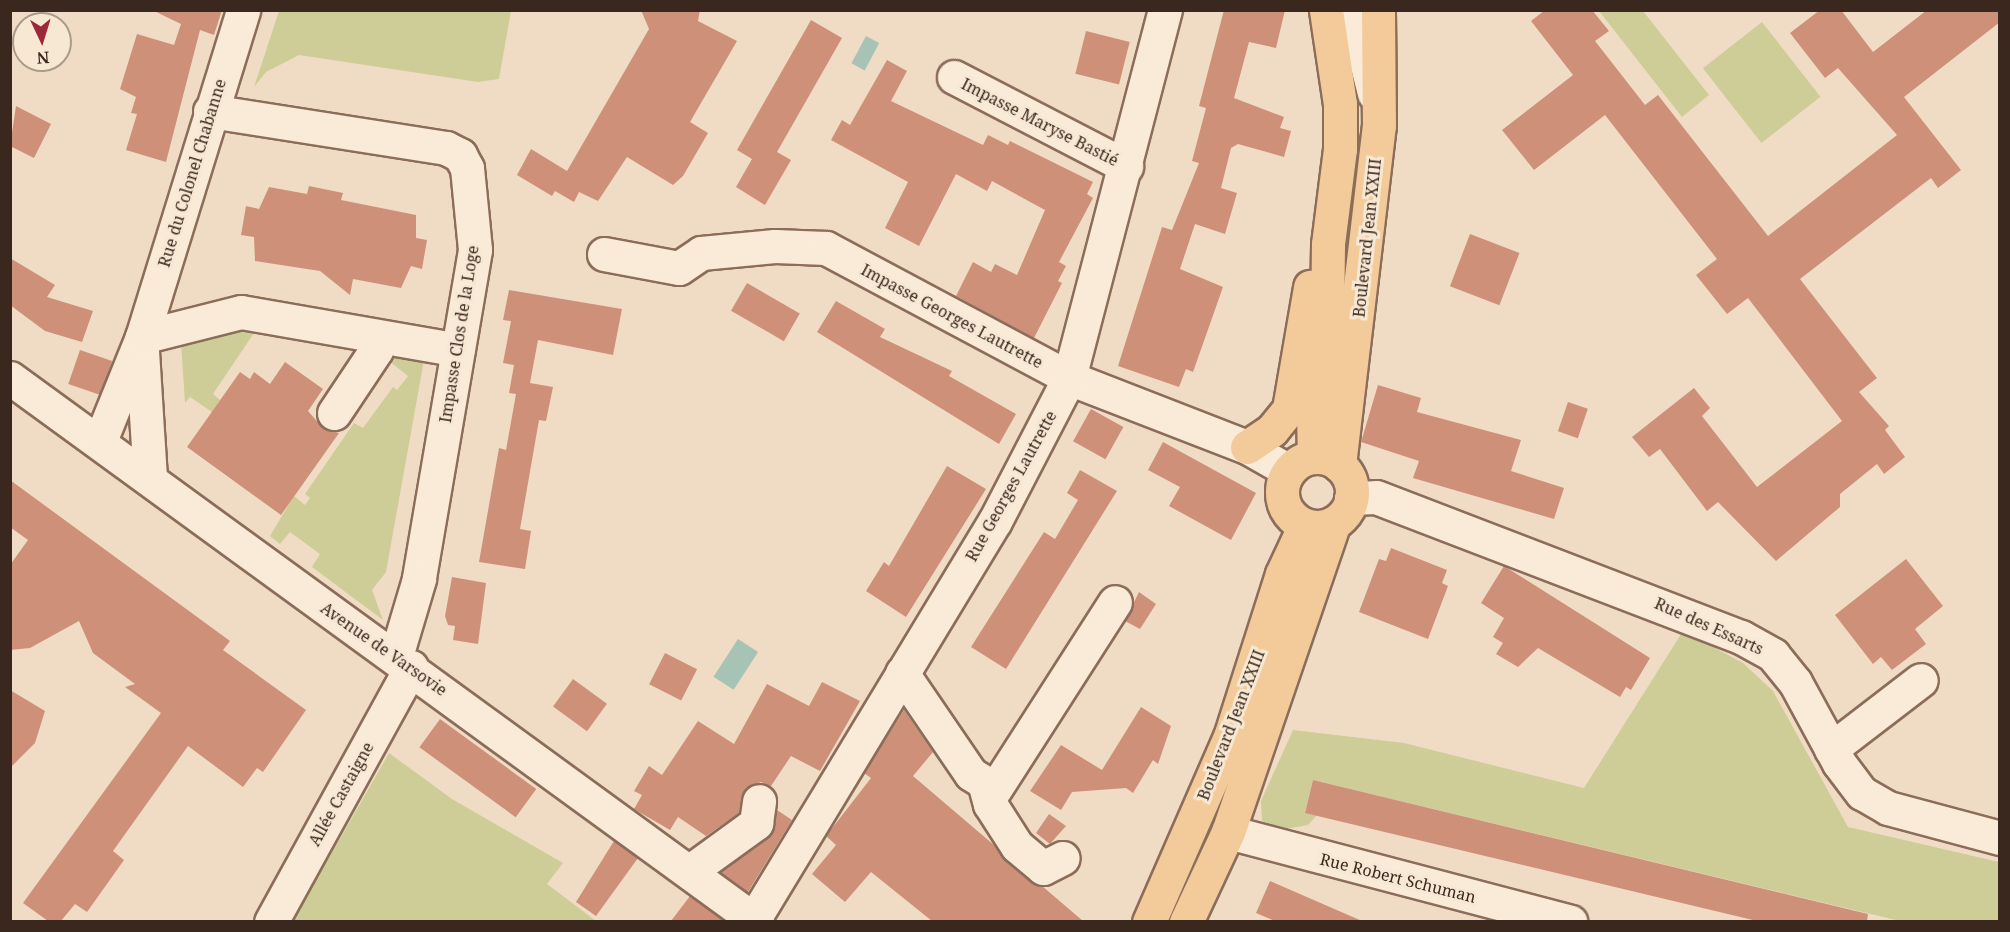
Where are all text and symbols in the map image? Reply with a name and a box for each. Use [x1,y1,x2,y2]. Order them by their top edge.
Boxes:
north arrow [12,12,72,72]
text: N [36,47,50,69]
street label: Impasse Maryse Bastié [958,74,1122,170]
street label: Rue du Colonel Chabanne [154,77,230,269]
street label: Boulevard Jean XXIII [1349,158,1385,318]
street label: Impasse Clos de la Loge [435,244,483,424]
street label: Impasse Georges Lautrette [858,260,1046,372]
street label: Rue Georges Lautrette [962,407,1060,565]
street label: Rue des Essarts [1652,593,1766,659]
street label: Avenue de Varsovie [317,598,451,700]
street label: Boulevard Jean XXIII [1193,647,1269,803]
street label: Allée Castaigne [305,739,377,849]
street label: Rue Robert Schuman [1318,849,1478,907]

